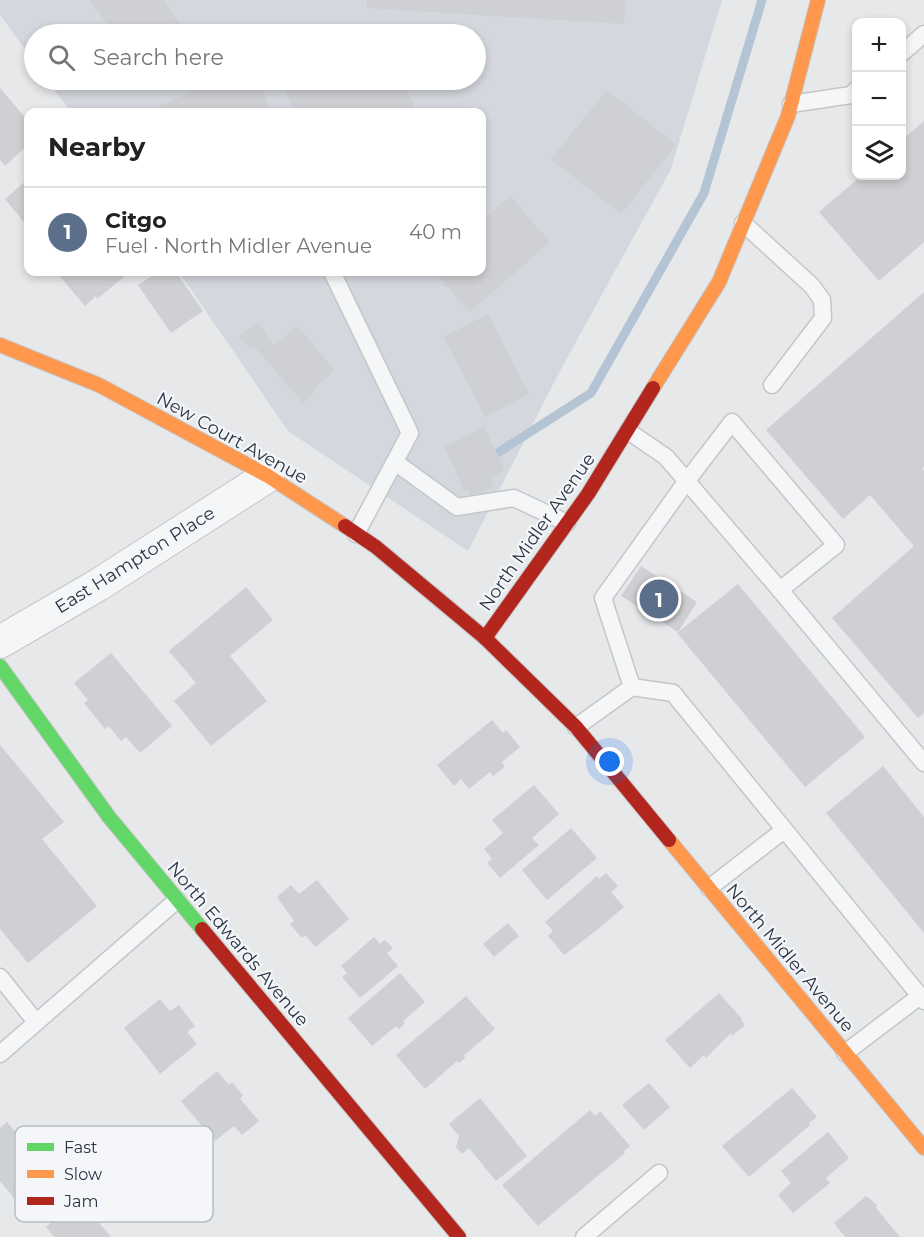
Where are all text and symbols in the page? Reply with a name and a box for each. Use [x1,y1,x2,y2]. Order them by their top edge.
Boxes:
map controls [852,18,906,180]
button: + [852,18,906,72]
search box [24,24,486,90]
icon: search [45,41,78,74]
text: Search here [93,44,224,71]
button: − [852,72,906,126]
button: layers [852,126,906,180]
text: Nearby [48,131,145,163]
text: Citgo [105,207,167,234]
text: 1 [64,220,71,244]
text: 40 m [409,220,462,244]
text: Fuel · North Midler Avenue [105,234,372,258]
street label: New Court Avenue [153,387,311,489]
street label: North Midler Avenue [474,449,600,615]
street label: East Hampton Place [51,502,219,618]
pin: 1 [640,576,678,622]
your location [595,747,624,776]
street label: North Edwards Avenue [163,857,313,1031]
street label: North Midler Avenue [721,879,859,1037]
legend [15,1126,213,1222]
text: Fast [64,1138,98,1157]
text: Slow [64,1165,102,1184]
text: Jam [63,1192,98,1211]

